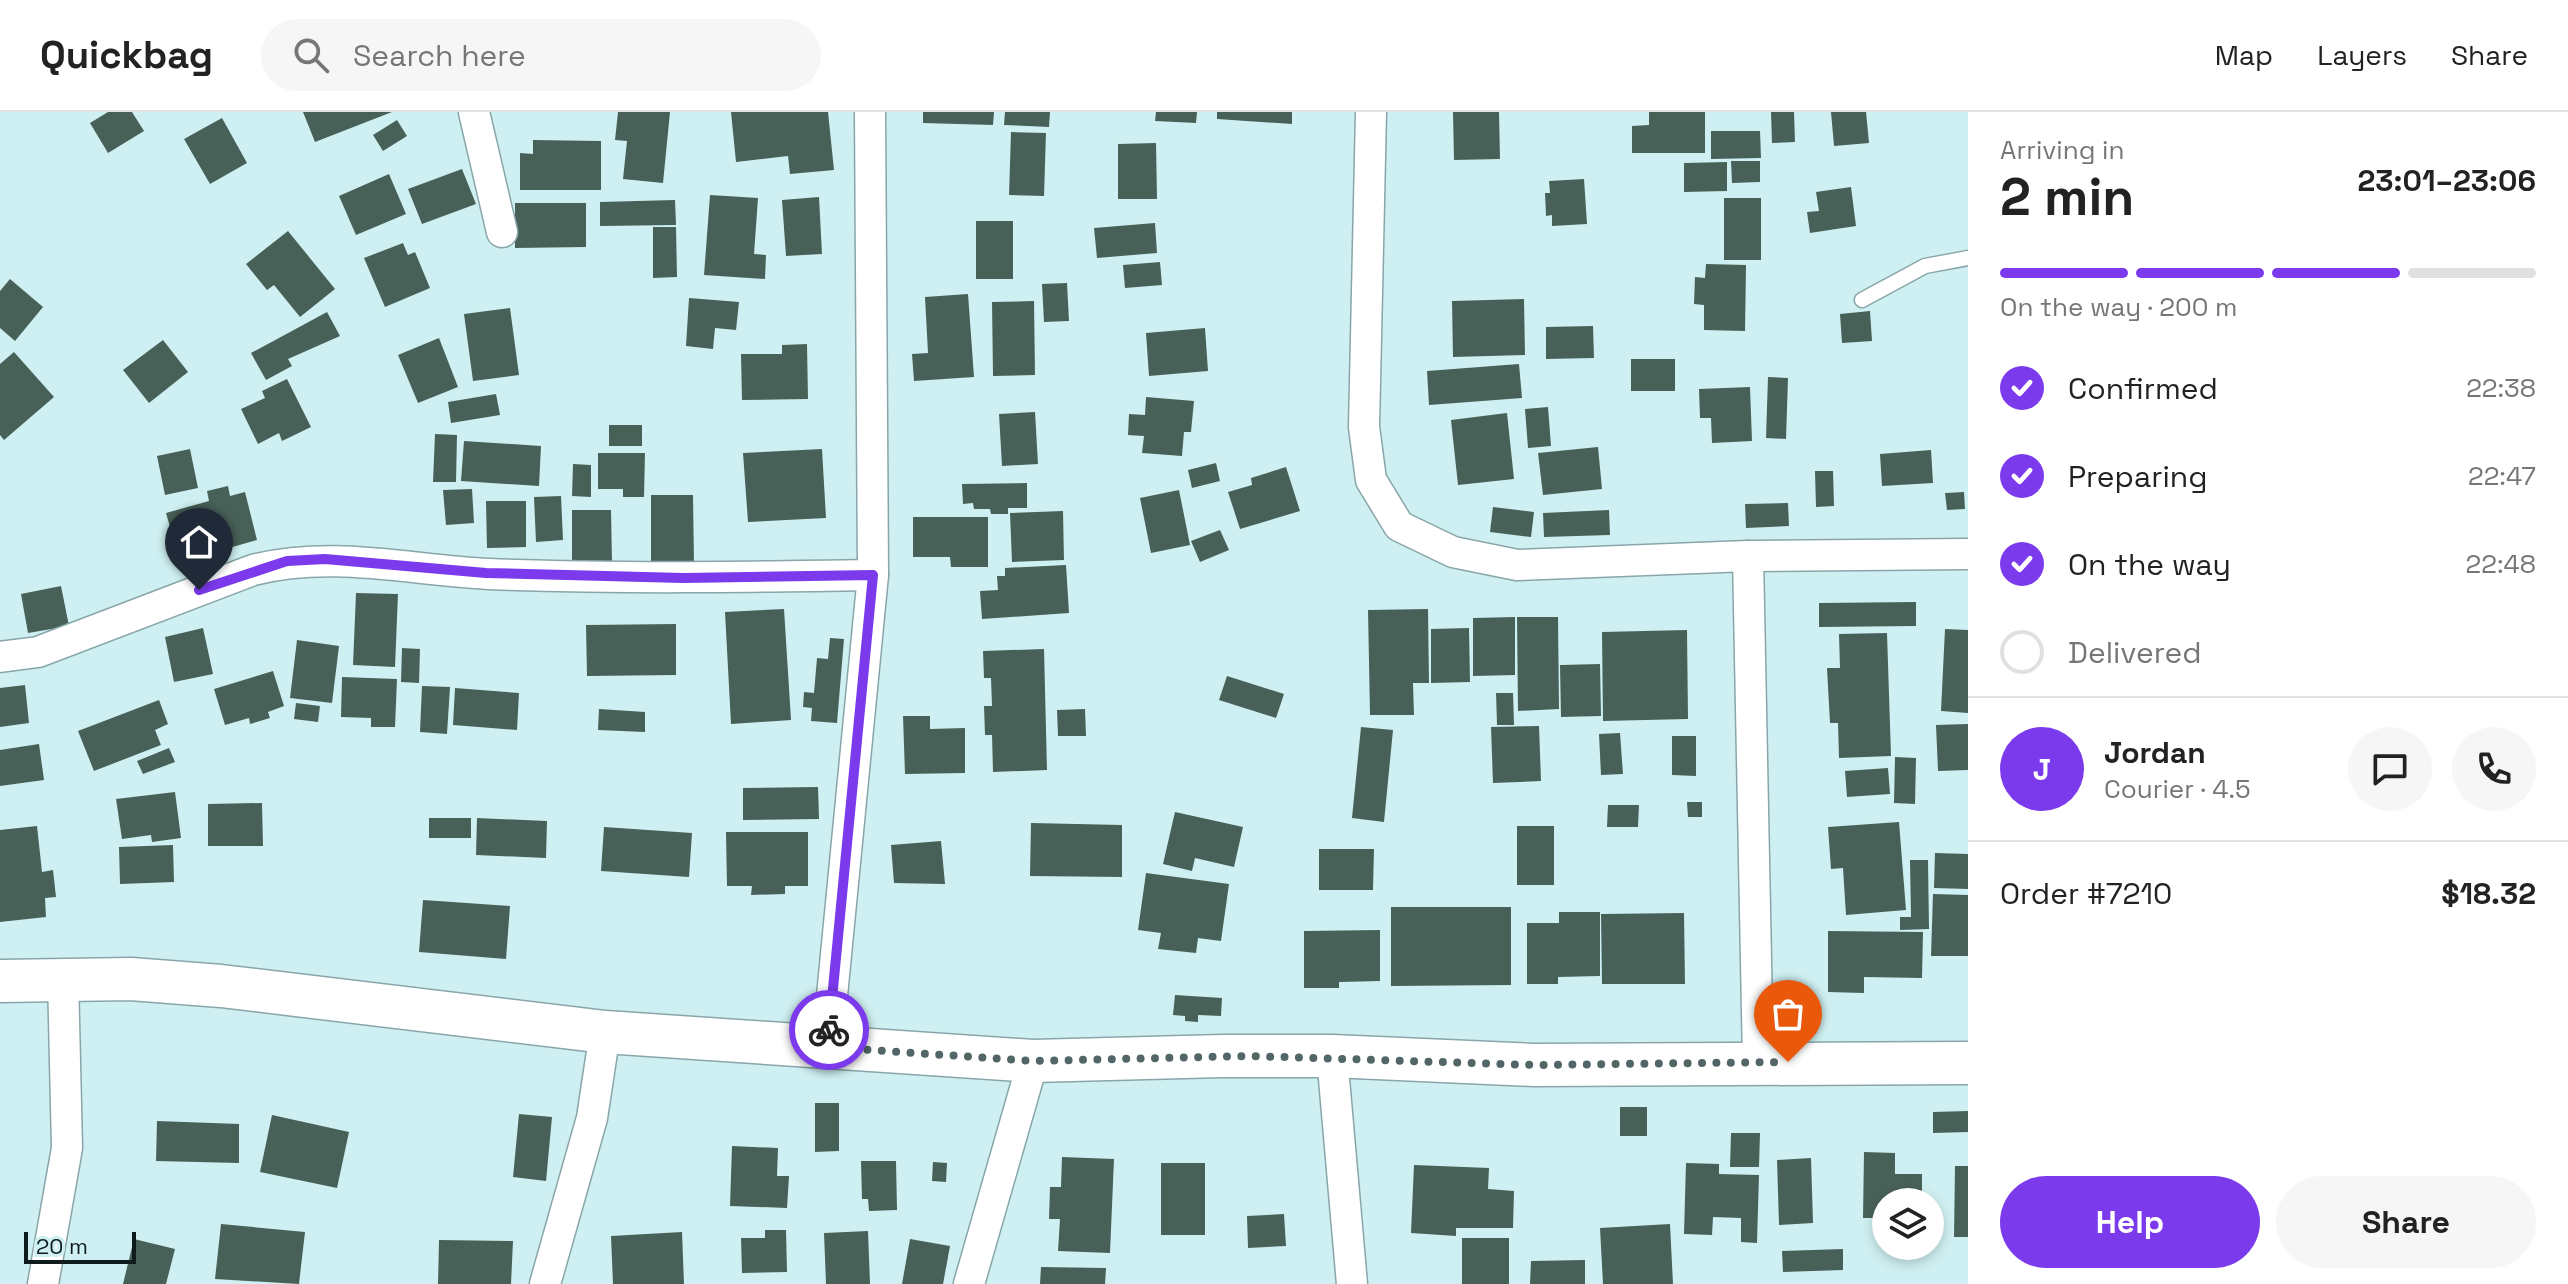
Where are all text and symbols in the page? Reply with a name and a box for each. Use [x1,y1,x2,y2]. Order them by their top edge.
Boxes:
search box [261,19,821,91]
text: Quickbag [40,31,213,79]
icon: search [289,33,333,77]
text: Search here [353,36,526,75]
text: Map [2215,37,2273,73]
text: Layers [2317,37,2407,73]
text: Share [2451,37,2528,73]
text: Arriving in [2000,133,2124,167]
text: 23:01–23:06 [2358,161,2536,200]
text: 2 min [2000,164,2134,230]
text: On the way · 200 m [2000,290,2237,324]
icon: check [2000,366,2044,410]
text: Confirmed [2068,369,2218,408]
text: 22:38 [2466,371,2536,405]
icon: check [2000,454,2044,498]
text: Preparing [2068,457,2207,496]
text: 22:47 [2468,459,2536,493]
pin [165,508,233,590]
icon: home [177,520,221,564]
icon: check [2000,542,2044,586]
text: On the way [2068,545,2231,584]
text: 22:48 [2466,547,2536,581]
text: Delivered [2068,633,2202,672]
button: chat [2348,727,2432,811]
button: phone [2452,727,2536,811]
text: Jordan [2104,733,2206,772]
text: J [2033,750,2051,789]
text: Courier · 4.5 [2104,772,2251,806]
text: Order #7210 [2000,874,2172,913]
text: $18.32 [2441,874,2536,913]
pin [1754,980,1822,1062]
courier [789,990,869,1070]
icon: bag [1766,992,1810,1036]
icon: bike [807,1008,851,1052]
button: Help [2000,1176,2260,1268]
button: Share [2276,1176,2536,1268]
map controls [1872,1188,1944,1260]
button: layers [1872,1188,1944,1260]
scale bar [24,1228,136,1264]
text: 20 m [36,1232,88,1260]

